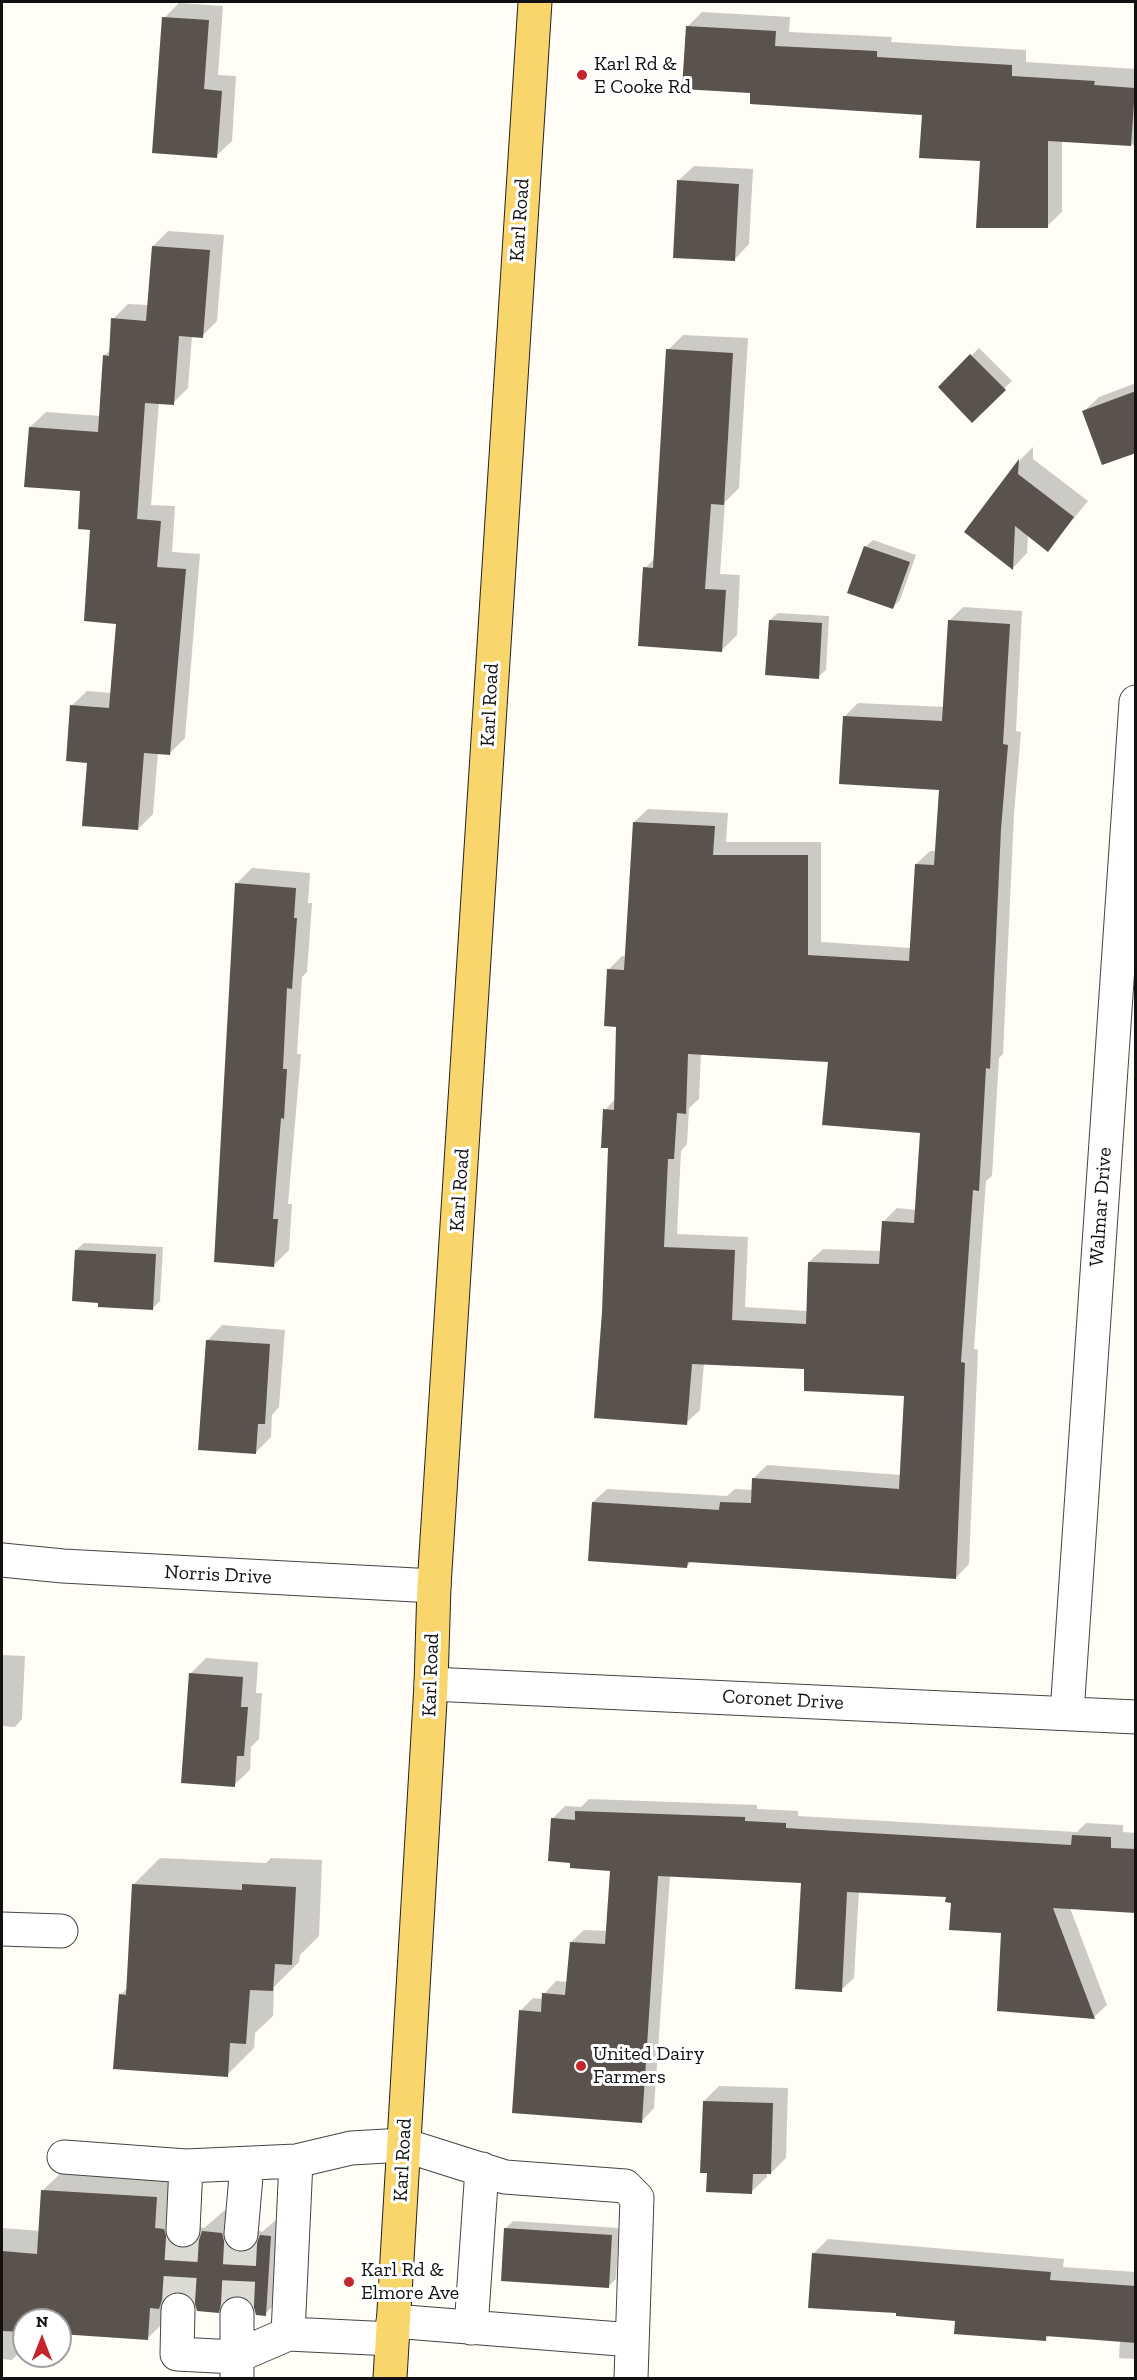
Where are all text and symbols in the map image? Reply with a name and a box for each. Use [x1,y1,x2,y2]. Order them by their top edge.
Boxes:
place label: Karl Rd & E Cooke Rd [594,52,691,99]
marker: Karl Rd & E Cooke Rd [575,68,589,82]
street label: Karl Road [505,177,535,263]
street label: Karl Road [476,663,504,747]
street label: Walmar Drive [1085,1146,1117,1268]
street label: Karl Road [445,1147,475,1233]
street label: Norris Drive [164,1560,272,1590]
street label: Karl Road [418,1633,444,1717]
street label: Coronet Drive [722,1685,844,1715]
place label: United Dairy Farmers [593,2042,704,2089]
marker: United Dairy Farmers [574,2059,588,2073]
street label: Karl Road [389,2118,417,2202]
place label: Karl Rd & Elmore Ave [361,2258,459,2305]
marker: Karl Rd & Elmore Ave [342,2275,356,2289]
north arrow [12,2308,72,2368]
text: N [36,2312,48,2331]

